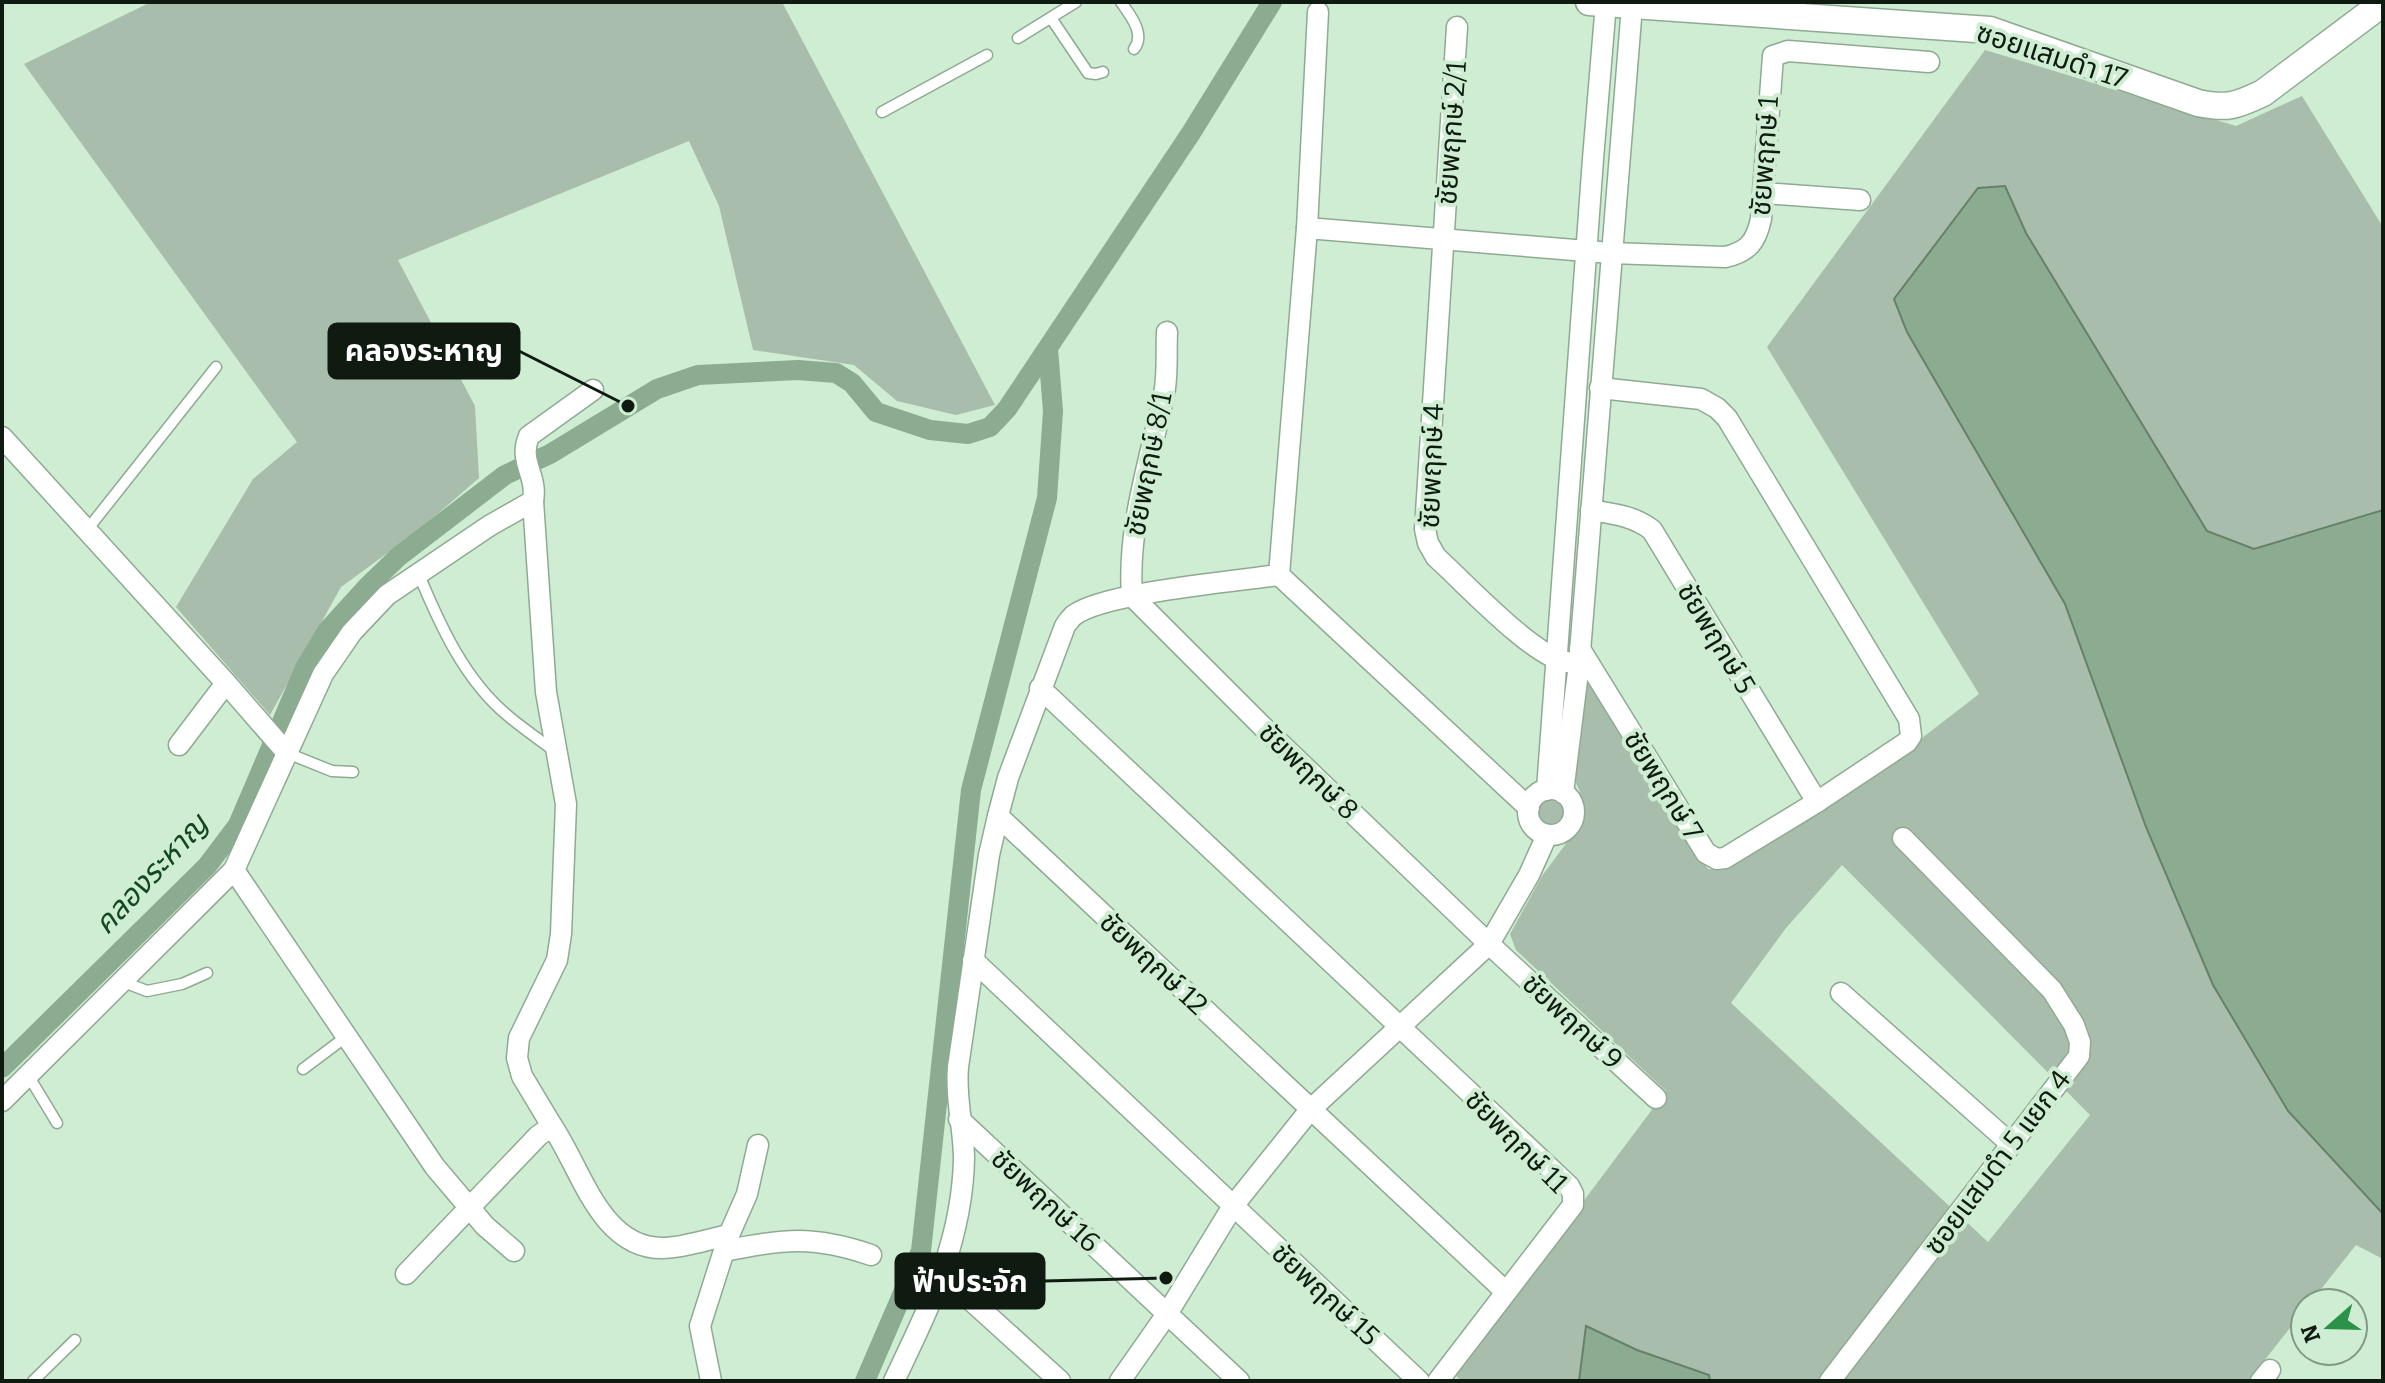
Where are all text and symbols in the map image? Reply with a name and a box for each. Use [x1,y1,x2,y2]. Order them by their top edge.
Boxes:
street label: ซอยแสมดำ 17 [1972,16,2131,95]
street label: ชัยพฤกษ์ 2/1 [1430,59,1473,206]
street label: ชัยพฤกษ์ 1 [1744,94,1785,217]
callout: คลองระหาญ [329,324,519,378]
text: คลองระหาญ [345,333,503,369]
street label: ชัยพฤกษ์ 8/1 [1118,389,1179,539]
street label: ชัยพฤกษ์ 4 [1413,403,1450,529]
street label: ชัยพฤกษ์ 5 [1671,577,1763,700]
street label: ชัยพฤกษ์ 8 [1252,716,1365,827]
street label: ชัยพฤกษ์ 7 [1617,724,1710,846]
water label: คลองระหาญ [86,805,217,941]
street label: ชัยพฤกษ์ 12 [1093,905,1214,1022]
street label: ชัยพฤกษ์ 9 [1516,967,1630,1076]
street label: ซอยแสมดำ 5 แยก 4 [1917,1064,2077,1261]
street label: ชัยพฤกษ์ 11 [1459,1083,1575,1200]
street label: ชัยพฤกษ์ 16 [984,1142,1107,1259]
street label: ชัยพฤกษ์ 15 [1265,1236,1386,1352]
callout: ฟ้าประจัก [896,1254,1044,1308]
text: ฟ้าประจัก [912,1264,1028,1300]
north arrow [2289,1287,2369,1367]
text: N [2295,1321,2326,1346]

